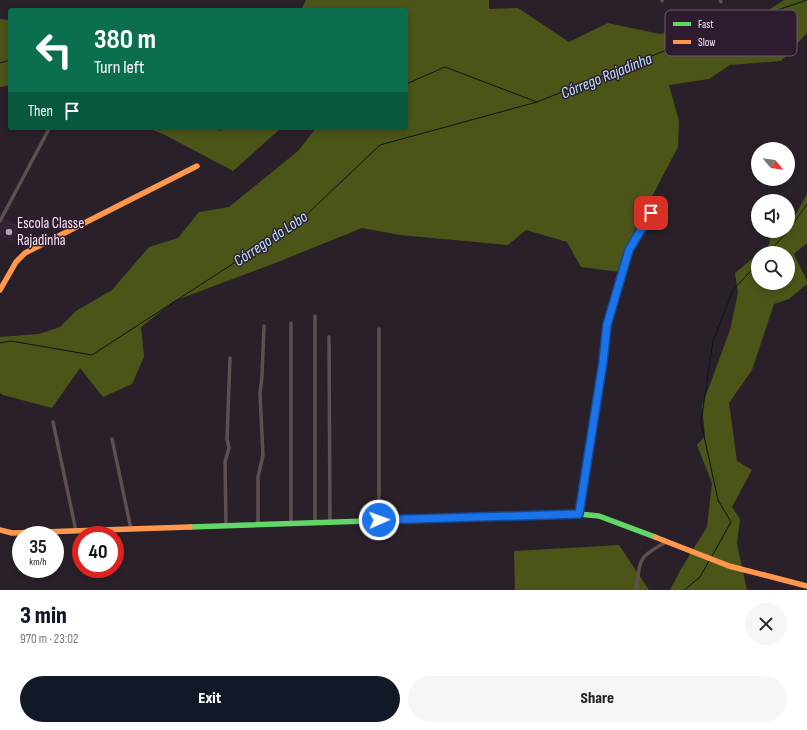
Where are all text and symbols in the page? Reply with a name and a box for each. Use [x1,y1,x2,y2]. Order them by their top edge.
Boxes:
legend [665,10,797,56]
text: Fast [698,18,714,31]
text: 380 m [94,23,156,56]
icon: left [28,24,80,76]
text: Slow [698,36,715,49]
water label: Córrego Rajadinha [558,49,655,103]
text: Turn left [94,57,145,78]
icon: arrive [61,100,83,122]
text: Then [28,102,53,121]
north arrow [751,142,795,186]
map controls [751,142,795,290]
button: sound [751,194,795,238]
pin [634,196,668,230]
icon: arrive [640,202,662,224]
water label: Córrego do Lobo [230,207,312,271]
place label: Escola Classe Rajadinha [17,214,84,250]
marker: Escola Classe Rajadinha [4,227,14,237]
button: search [751,246,795,290]
position arrow [358,499,400,541]
speed limit sign: 40 [72,526,124,578]
text: 35 [29,535,47,559]
text: km/h [29,556,47,568]
text: 3 min [20,601,67,630]
button: close [745,603,787,645]
text: 970 m · 23:02 [20,631,78,647]
button: Exit [20,676,400,722]
button: Share [408,676,787,722]

